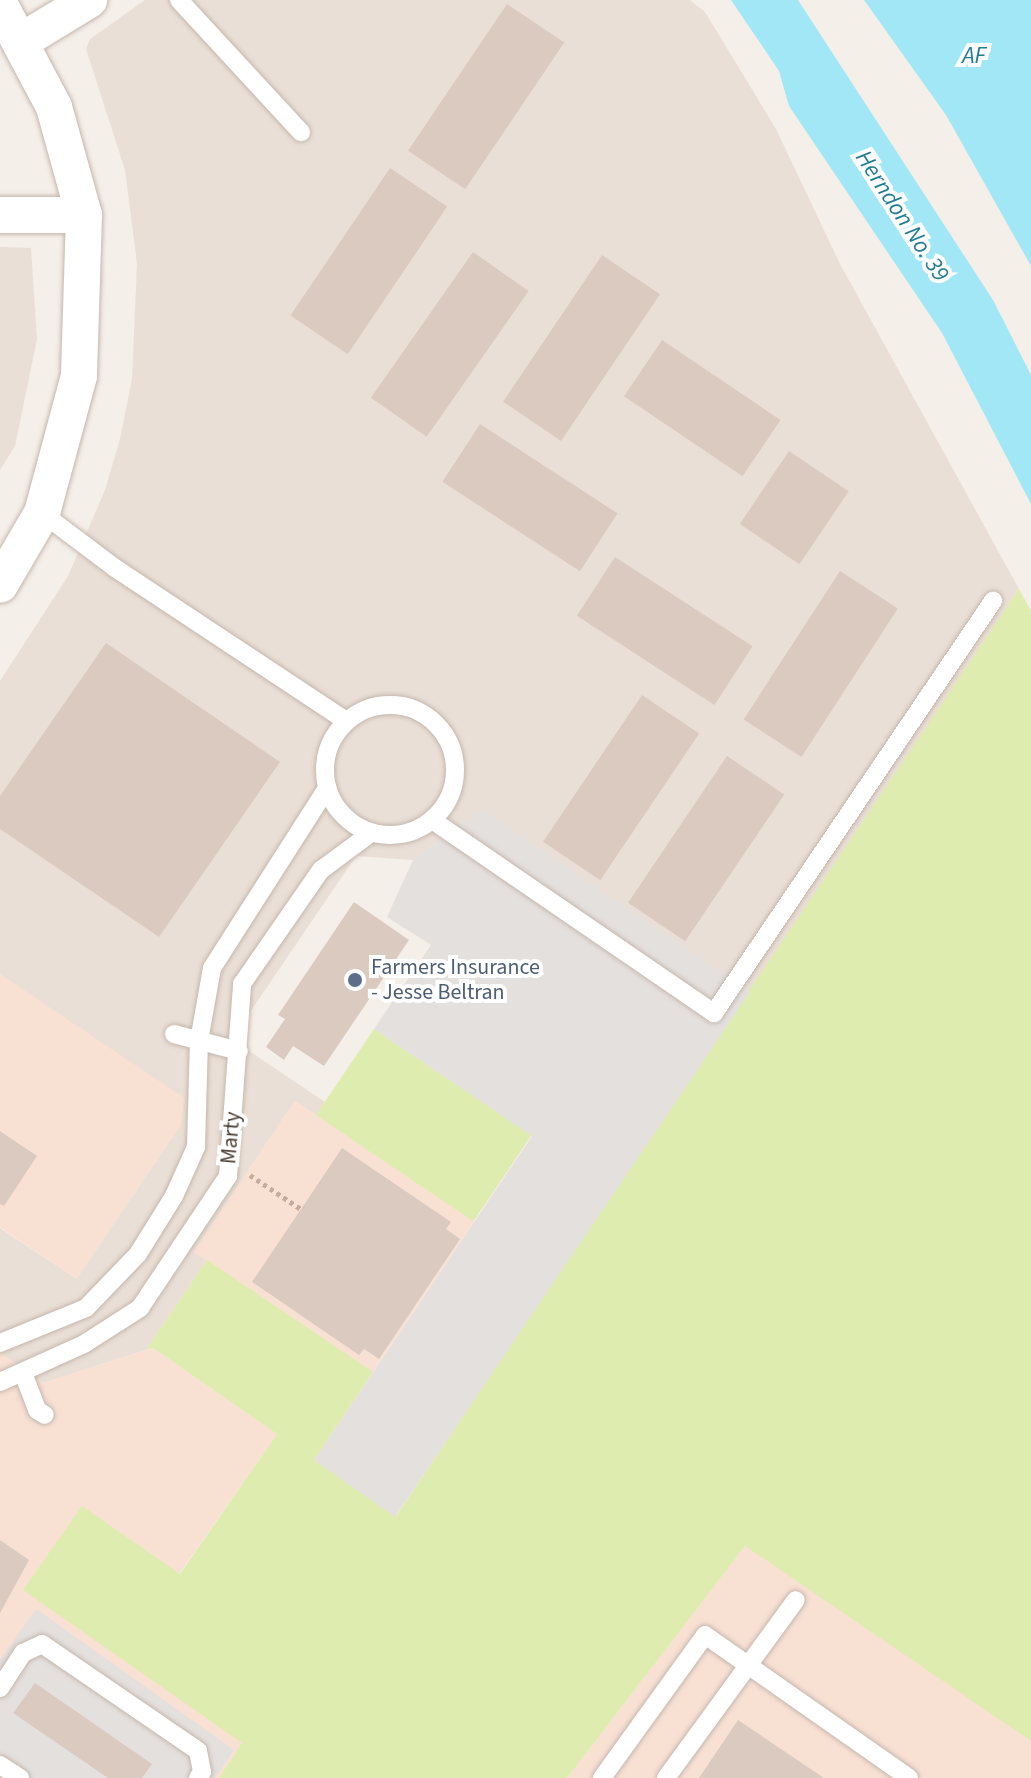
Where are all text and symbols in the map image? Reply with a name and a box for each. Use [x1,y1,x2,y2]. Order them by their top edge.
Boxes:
water label: AF [962,42,986,70]
water label: Herndon No. 39 [849,145,955,287]
place label: Farmers Insurance - Jesse Beltran [371,954,540,1006]
marker: Farmers Insurance - Jesse Beltran [346,971,364,989]
street label: Marty [216,1111,246,1165]

